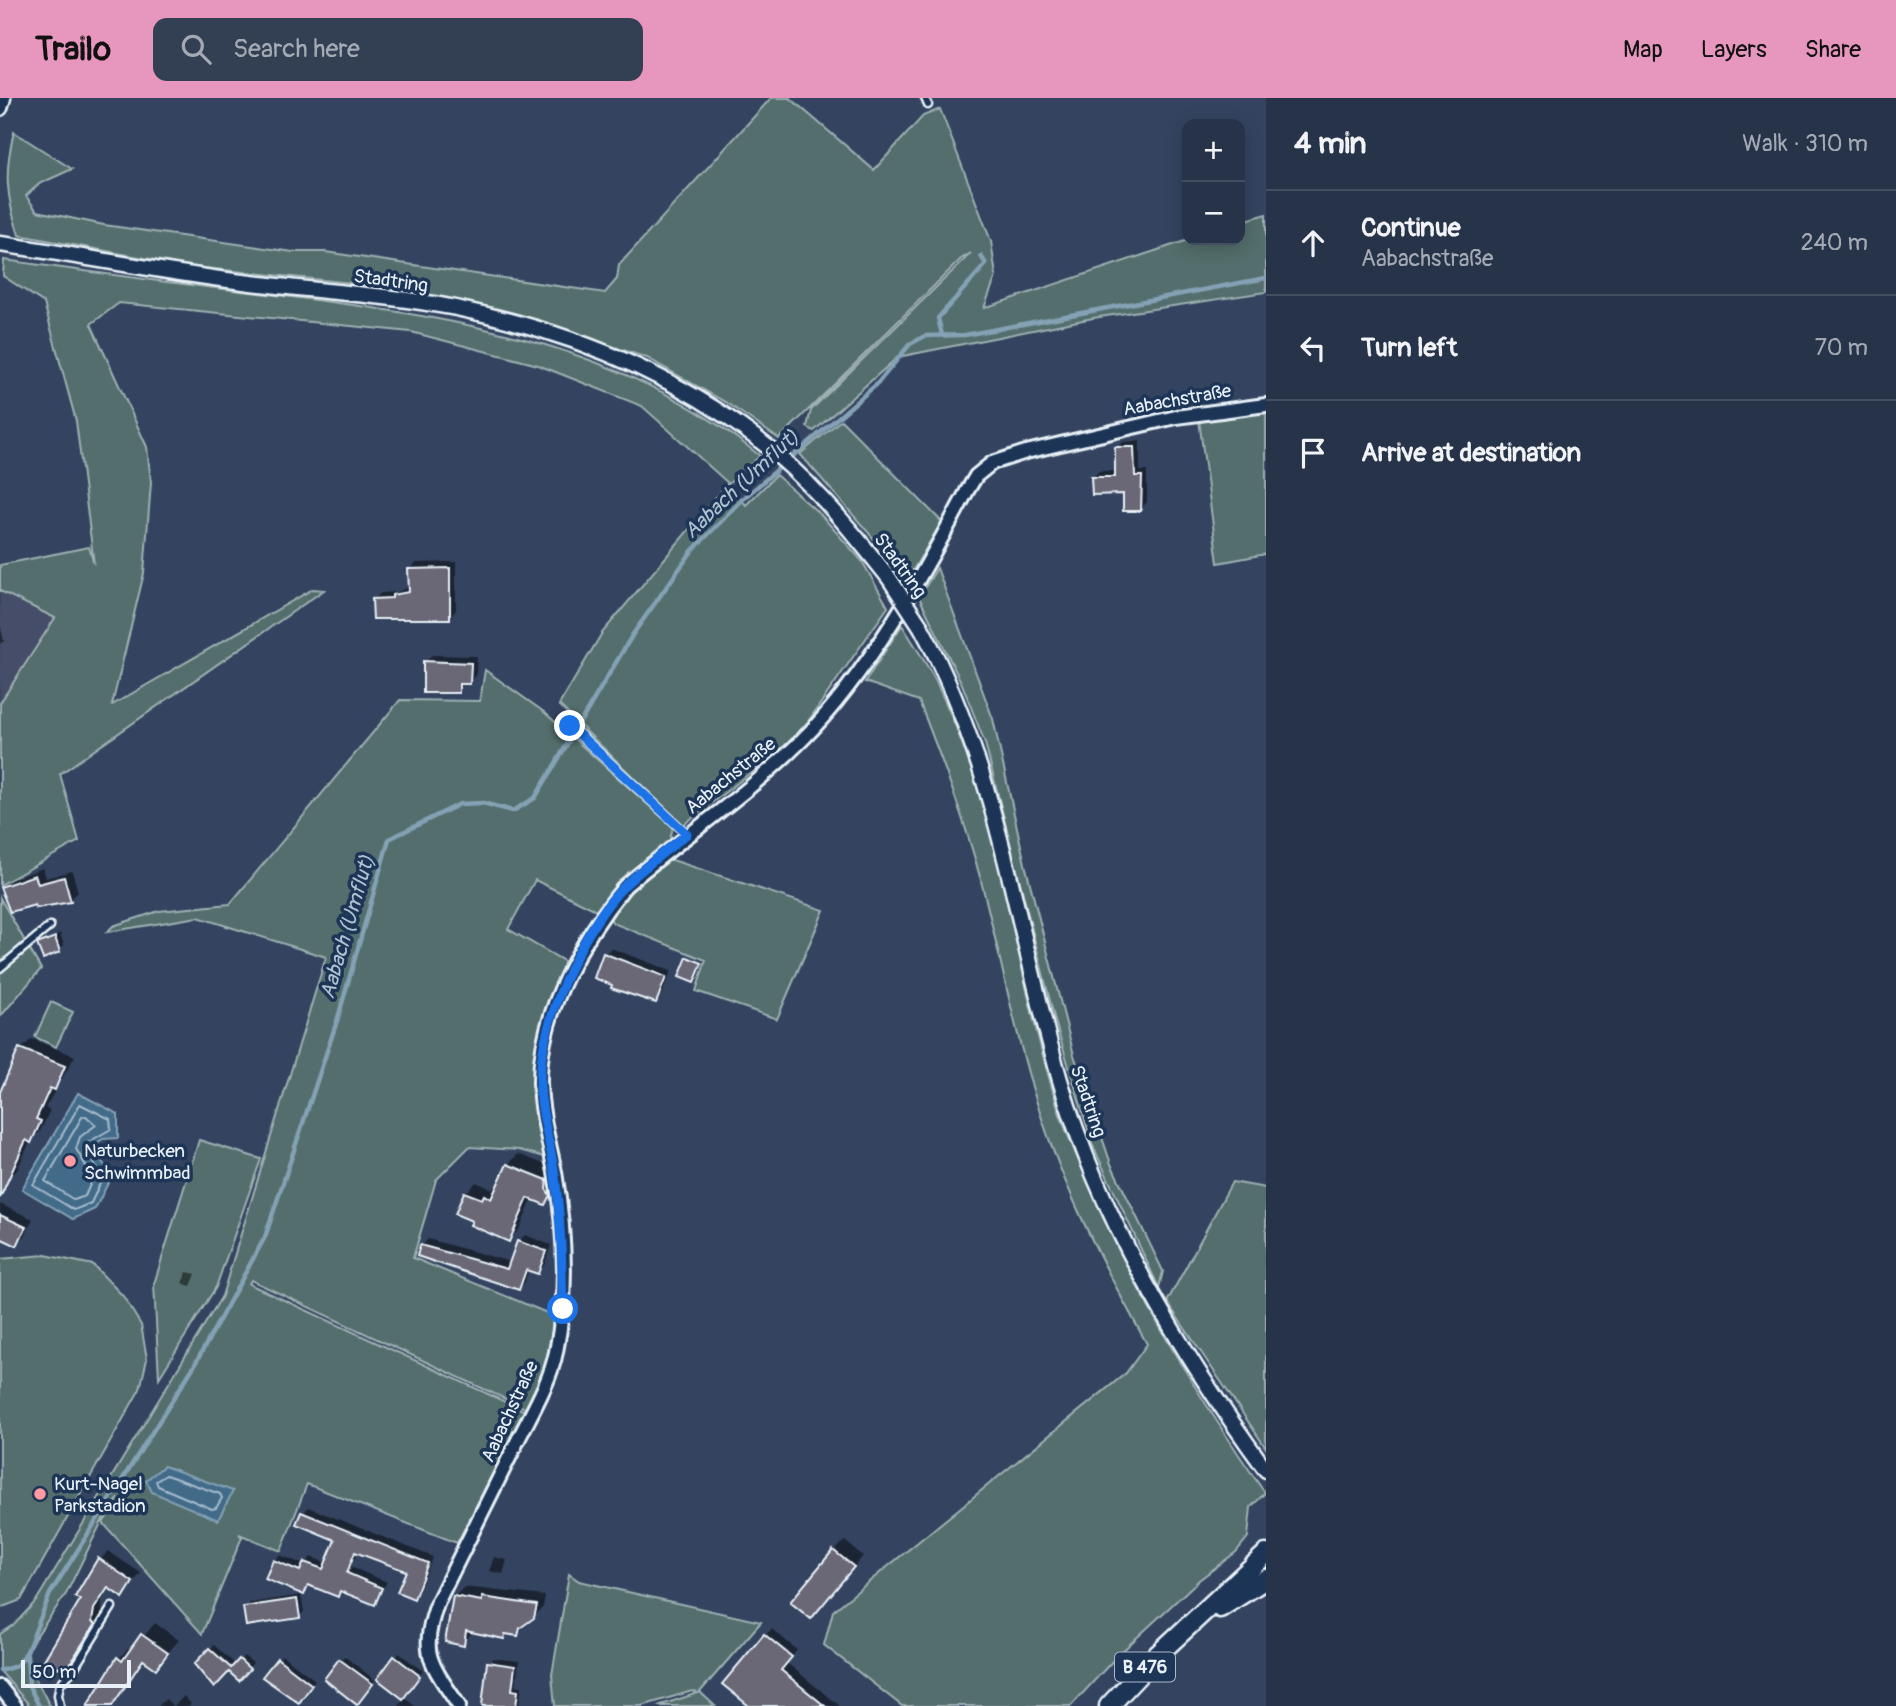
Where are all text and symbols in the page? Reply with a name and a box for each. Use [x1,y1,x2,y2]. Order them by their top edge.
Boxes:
search box [153,18,643,81]
text: Trailo [35,29,111,70]
icon: search [177,30,215,68]
text: Search here [233,33,360,65]
text: Map [1623,35,1663,64]
text: Layers [1701,35,1767,64]
text: Share [1805,35,1861,64]
map controls [1182,119,1245,245]
button: + [1182,119,1245,182]
text: 4 min [1294,125,1367,162]
text: Walk · 310 m [1742,129,1868,158]
button: − [1182,182,1245,245]
text: Continue [1361,212,1461,244]
icon: ahead [1294,224,1332,262]
text: 240 m [1801,228,1868,257]
text: Aabachstraße [1361,244,1493,273]
street label: Stadtring [352,264,430,298]
icon: left [1294,329,1332,367]
text: Turn left [1361,332,1457,364]
text: 70 m [1815,333,1868,362]
street label: Aabachstraße [1121,379,1234,421]
water label: Aabach (Umflut) [678,424,805,545]
icon: arrive [1294,434,1332,472]
text: Arrive at destination [1361,437,1581,469]
street label: Stadtring [868,528,932,603]
route end [554,710,585,741]
street label: Aabachstraße [681,732,781,820]
water label: Aabach (Umflut) [314,852,381,1002]
street label: Stadtring [1065,1062,1112,1141]
place label: Naturbecken Schwimmbad [84,1139,191,1185]
marker: Naturbecken Schwimmbad [62,1153,78,1169]
route start [547,1293,578,1324]
street label: Aabachstraße [476,1356,544,1466]
place label: Kurt-Nagel Parkstadion [54,1472,146,1518]
marker: Kurt-Nagel Parkstadion [32,1486,48,1502]
road number: B 476 [1115,1652,1175,1682]
scale bar [21,1657,131,1689]
text: 50 m [32,1660,76,1684]

